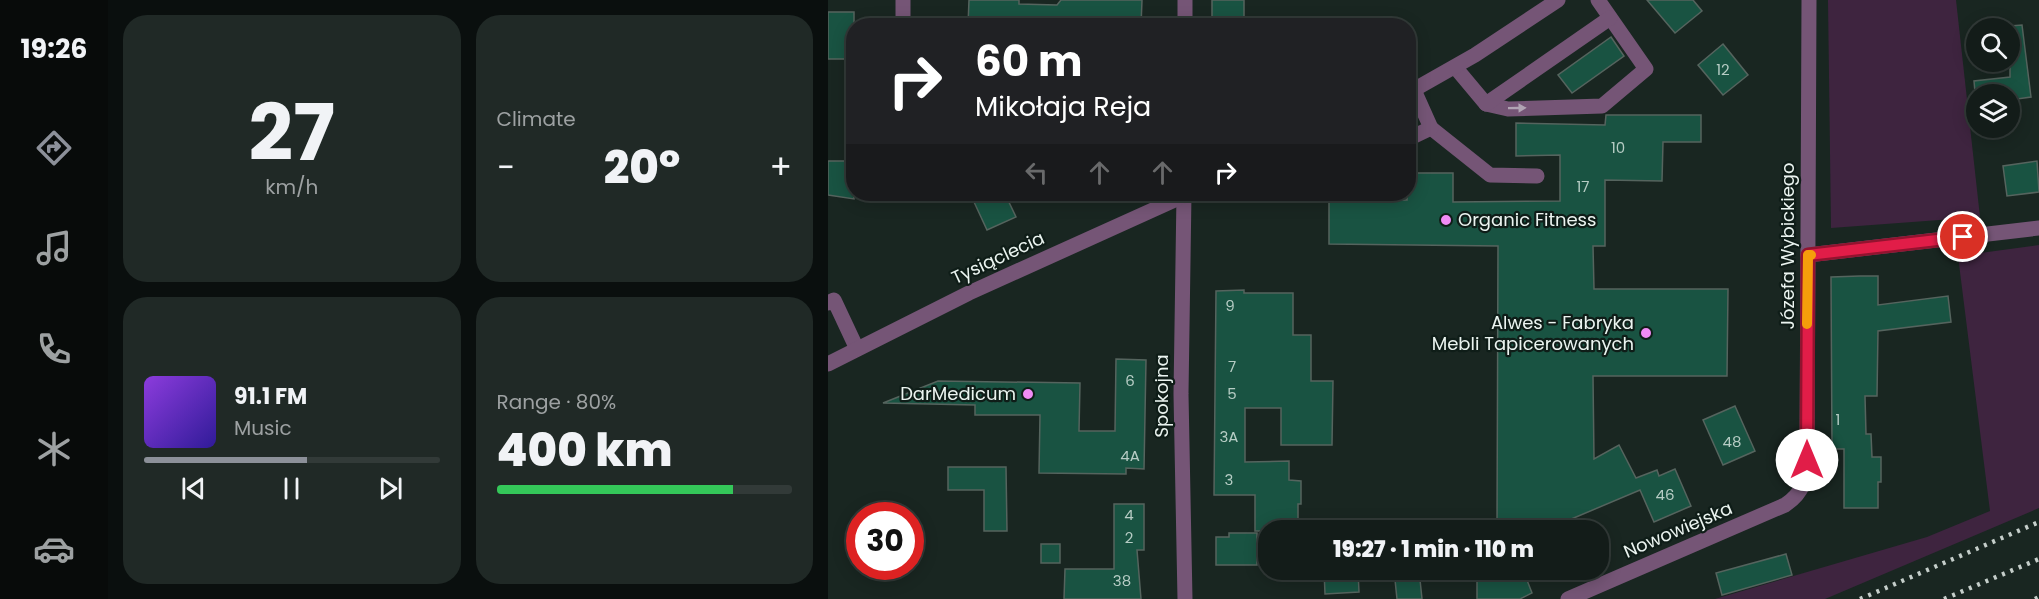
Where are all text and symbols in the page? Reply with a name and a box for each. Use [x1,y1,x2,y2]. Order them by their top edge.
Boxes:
map controls [1966,18,2020,138]
button: search [1966,18,2020,72]
text: 19:26 [20,30,88,67]
text: 60 m [975,32,1083,91]
icon: right [876,42,954,120]
house number: 12 [1716,59,1730,80]
text: 27 [249,78,335,187]
button: layers [1966,84,2020,138]
text: Mikołaja Reja [975,88,1151,125]
one-way arrow [1507,104,1526,113]
text: Climate [497,105,576,133]
icon: directions [33,127,75,169]
text: 20° [604,136,680,199]
house number: 10 [1611,137,1625,158]
text: − [497,144,515,191]
text: + [769,144,792,191]
icon: left [1020,156,1053,189]
icon: ahead [1083,156,1116,189]
icon: ahead [1146,156,1179,189]
icon: right [1209,156,1242,189]
street label: Józefa Wybickiego [1775,162,1800,330]
text: km/h [265,173,318,201]
house number: 17 [1577,176,1590,197]
place label: Organic Fitness [1458,207,1596,232]
pin [1937,211,1988,262]
marker: Organic Fitness [1439,213,1453,227]
icon: arrive [1946,220,1979,253]
street label: Tysiąclecia [947,225,1048,290]
icon: music [33,227,75,269]
house number: 9 [1225,295,1235,316]
place label: Alwes - Fabryka Mebli Tapicerowanych [1432,310,1634,356]
marker: Alwes - Fabryka Mebli Tapicerowanych [1639,326,1653,340]
icon: phone [33,328,75,370]
street label: Spokojna [1149,354,1174,438]
house number: 7 [1228,356,1236,377]
house number: 6 [1125,370,1135,391]
text: 91.1 FM [234,381,307,412]
place label: DarMedicum [900,381,1016,406]
house number: 5 [1227,383,1237,404]
marker: DarMedicum [1021,387,1035,401]
text: Range · 80% [497,388,616,416]
house number: 1 [1836,409,1840,430]
text: Music [234,414,292,442]
text: 400 km [497,419,672,482]
house number: 3A [1220,426,1238,447]
icon: climate [33,428,75,470]
position arrow [1775,428,1839,492]
house number: 48 [1723,431,1741,452]
house number: 4A [1120,445,1140,466]
house number: 3 [1225,469,1233,490]
icon: previous [177,472,210,505]
icon: pause [275,472,308,505]
icon: next [374,472,407,505]
house number: 46 [1656,484,1674,505]
street label: Nowowiejska [1619,495,1736,564]
speed limit sign: 30 [846,502,924,580]
house number: 4 [1124,504,1134,525]
house number: 2 [1125,527,1133,548]
icon: car [33,528,75,570]
text: 19:27 · 1 min · 110 m [1333,534,1534,565]
house number: 38 [1113,570,1131,591]

